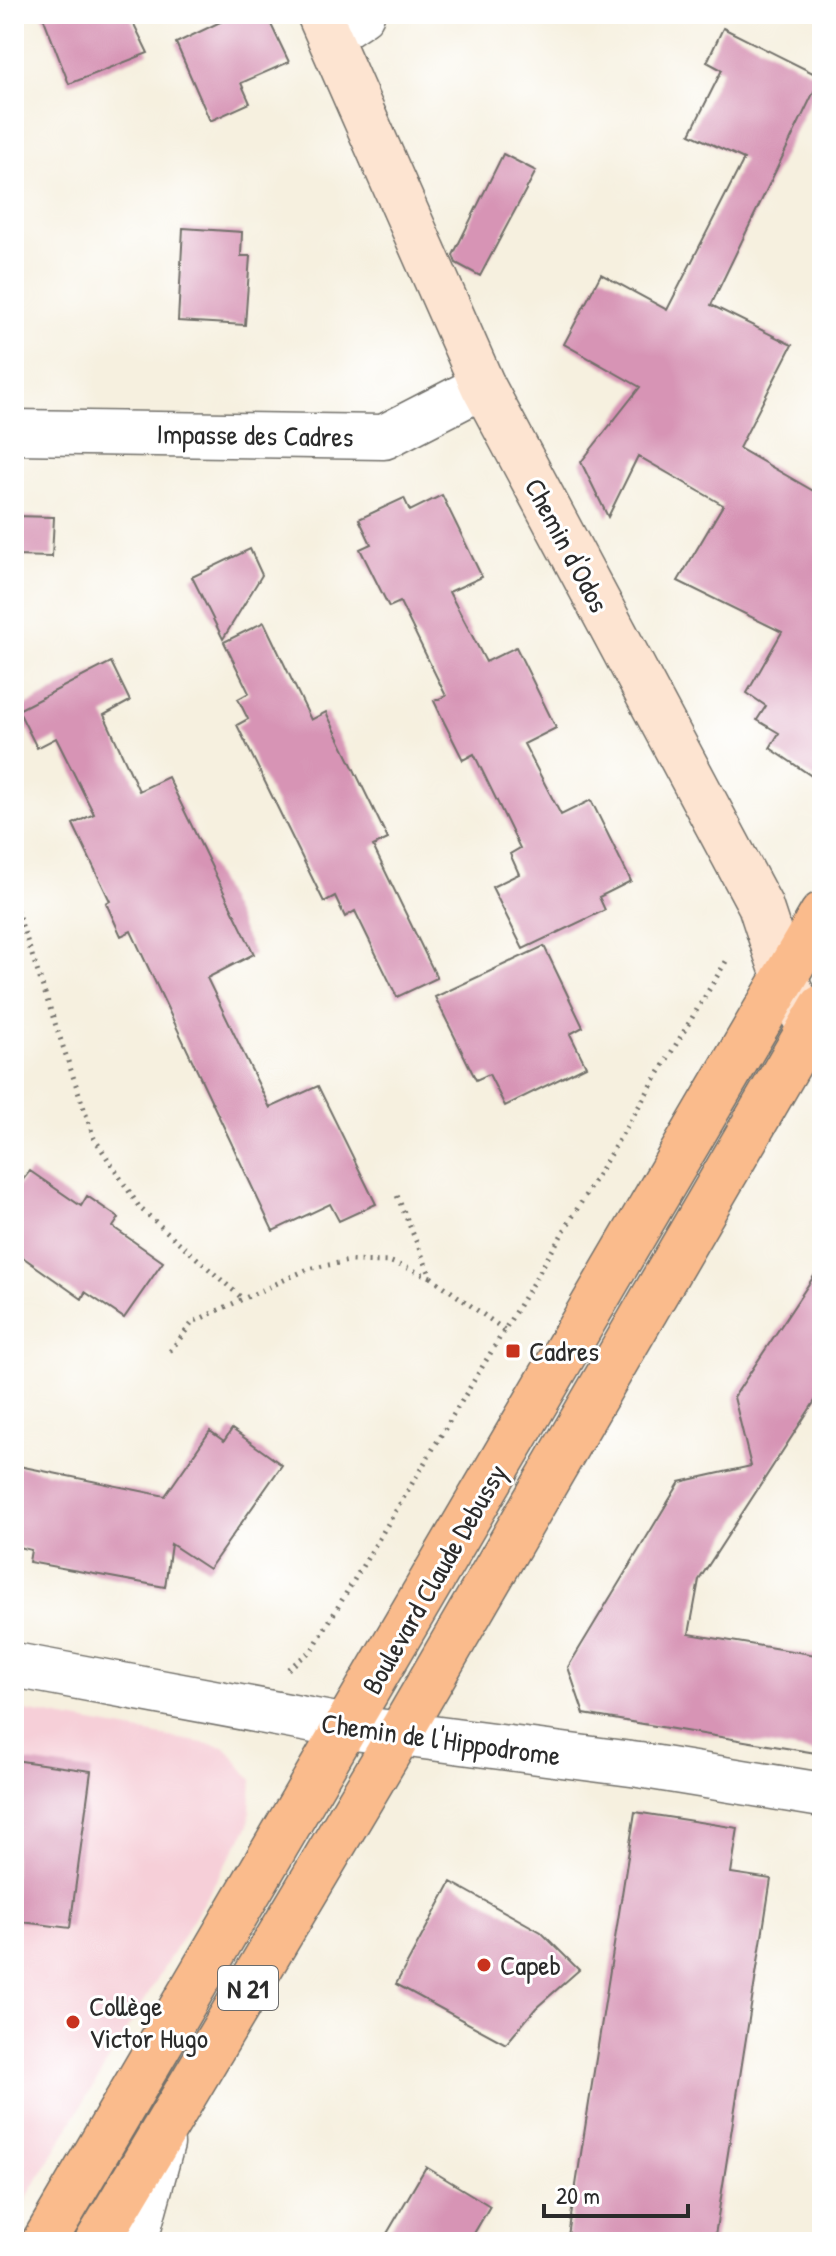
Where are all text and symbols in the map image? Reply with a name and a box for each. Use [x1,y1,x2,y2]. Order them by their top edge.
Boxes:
street label: Impasse des Cadres [156,414,354,456]
street label: Chemin d'Odos [516,471,618,619]
place label: Cadres [529,1332,599,1370]
marker: Cadres [504,1342,522,1360]
street label: Boulevard Claude Debussy [353,1457,515,1701]
street label: Chemin de l'Hippodrome [319,1703,563,1775]
place label: Capeb [500,1946,561,1984]
marker: Capeb [475,1956,493,1974]
road number: N 21 [218,1966,278,2010]
place label: Collège Victor Hugo [89,1987,208,2057]
marker: Collège Victor Hugo [64,2013,82,2031]
scale bar [544,2168,688,2218]
text: 20 m [556,2179,600,2211]

